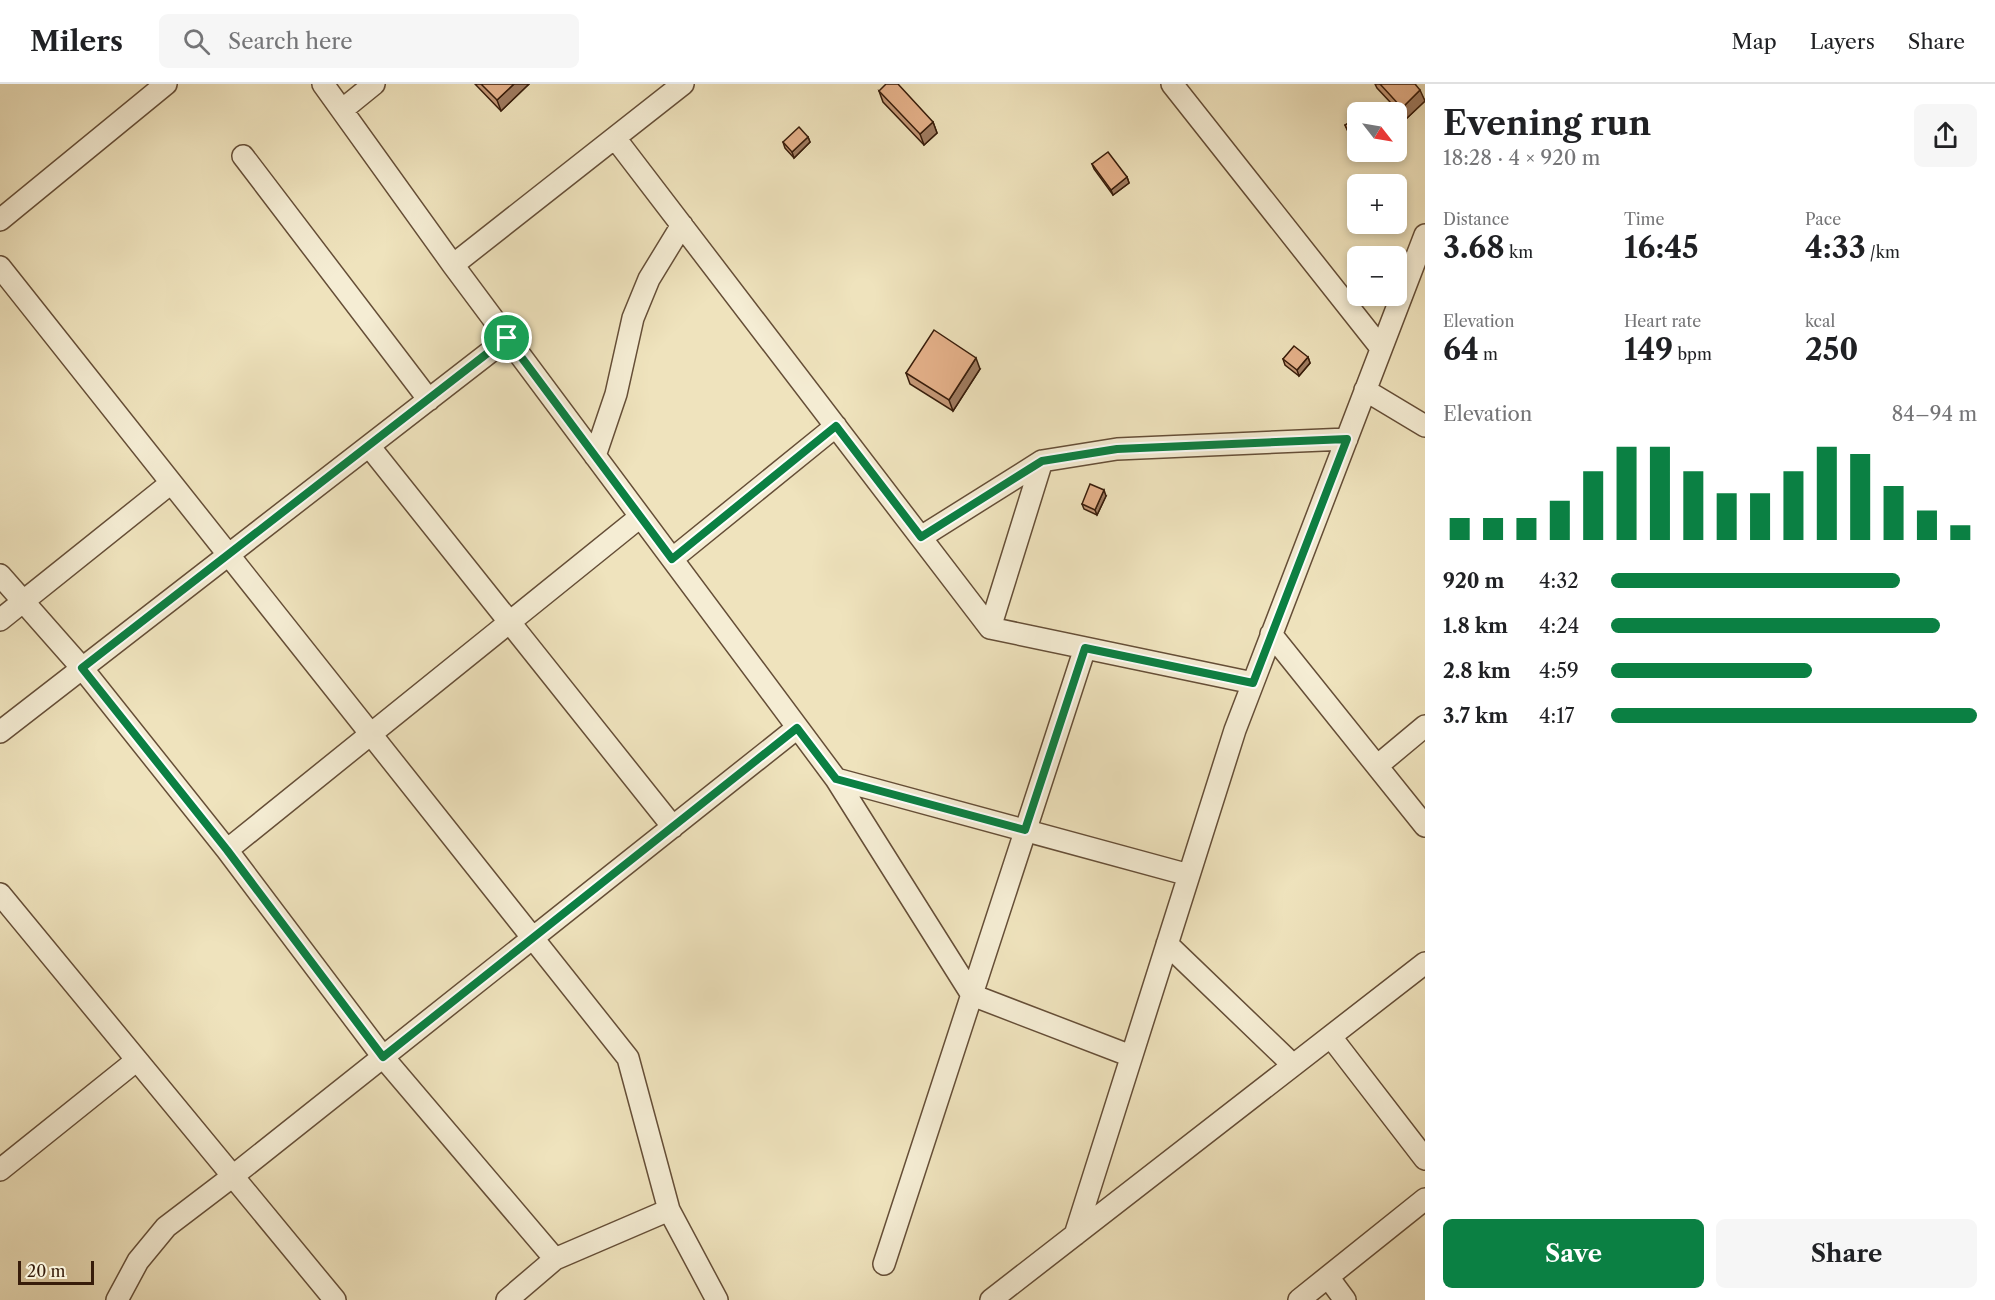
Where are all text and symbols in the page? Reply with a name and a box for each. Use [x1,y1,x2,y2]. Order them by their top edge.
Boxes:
search box [159,14,579,68]
text: Milers [30,24,123,58]
icon: search [180,25,213,58]
text: Search here [228,28,353,55]
text: Map [1732,29,1777,54]
text: Layers [1810,29,1875,54]
text: Share [1908,29,1965,54]
north arrow [1347,102,1407,162]
map controls [1347,102,1407,306]
text: Evening run [1443,103,1651,144]
button: share [1914,104,1977,167]
text: 18:28 · 4 × 920 m [1443,146,1600,170]
button: + [1347,174,1407,234]
text: Distance [1443,209,1509,229]
text: Time [1624,209,1664,229]
text: Pace [1805,209,1841,229]
text: 3.68 [1443,229,1505,266]
text: 16:45 [1624,229,1699,266]
text: 4:33 [1805,229,1866,266]
text: km [1505,242,1533,262]
text: /km [1866,242,1900,262]
button: − [1347,246,1407,306]
text: Elevation [1443,311,1514,331]
text: Heart rate [1624,311,1701,331]
text: kcal [1805,311,1835,331]
pin [481,312,532,363]
icon: arrive [490,321,523,354]
text: 64 [1443,331,1479,368]
text: 149 [1624,331,1673,368]
text: 250 [1805,331,1858,368]
text: m [1479,344,1498,364]
text: bpm [1673,344,1712,364]
text: Elevation [1443,402,1532,426]
text: 84–94 m [1892,402,1977,426]
text: 920 m [1443,569,1504,593]
text: 4:32 [1539,569,1579,593]
text: 1.8 km [1443,614,1508,638]
text: 4:24 [1539,614,1579,638]
text: 2.8 km [1443,659,1511,683]
text: 4:59 [1539,659,1579,683]
text: 3.7 km [1443,704,1508,728]
text: 4:17 [1539,704,1574,728]
button: Save [1443,1219,1704,1288]
button: Share [1716,1219,1977,1288]
scale bar [18,1258,94,1286]
text: 20 m [27,1261,66,1281]

